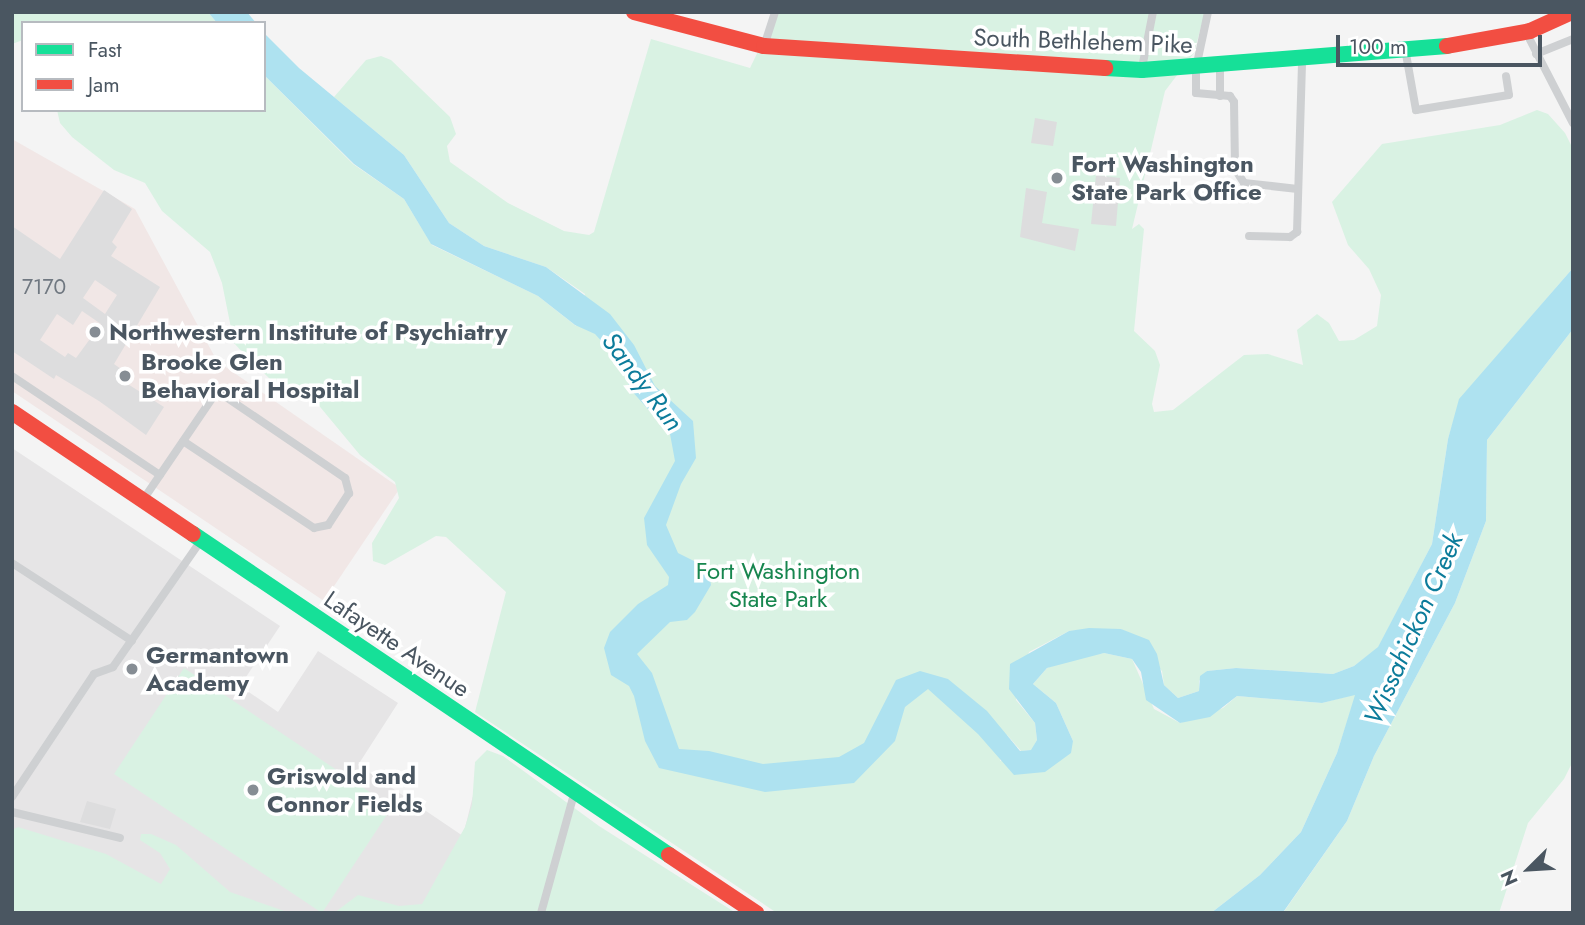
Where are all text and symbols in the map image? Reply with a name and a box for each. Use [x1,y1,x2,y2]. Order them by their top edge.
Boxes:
legend [21,21,266,112]
scale bar [1340,21,1546,65]
street label: South Bethlehem Pike [973,23,1193,59]
text: 100 m [1349,32,1406,62]
text: Fast [88,35,121,65]
text: Jam [88,70,120,100]
place label: Fort Washington State Park Office [1071,150,1262,206]
marker: Fort Washington State Park Office [1049,170,1065,186]
house number: 7170 [22,274,66,300]
place label: Northwestern Institute of Psychiatry [109,318,507,346]
marker: Northwestern Institute of Psychiatry [87,324,103,340]
water label: Sandy Run [595,327,689,437]
place label: Brooke Glen Behavioral Hospital [141,348,360,404]
marker: Brooke Glen Behavioral Hospital [115,366,135,386]
water label: Wissahickon Creek [1358,528,1470,730]
park label: Fort Washington State Park [696,557,860,613]
street label: Lafayette Avenue [319,585,475,703]
place label: Germantown Academy [146,641,289,697]
marker: Germantown Academy [124,661,140,677]
place label: Griswold and Connor Fields [267,762,423,818]
marker: Griswold and Connor Fields [245,782,261,798]
north arrow [1494,834,1564,904]
text: N [1494,865,1525,890]

